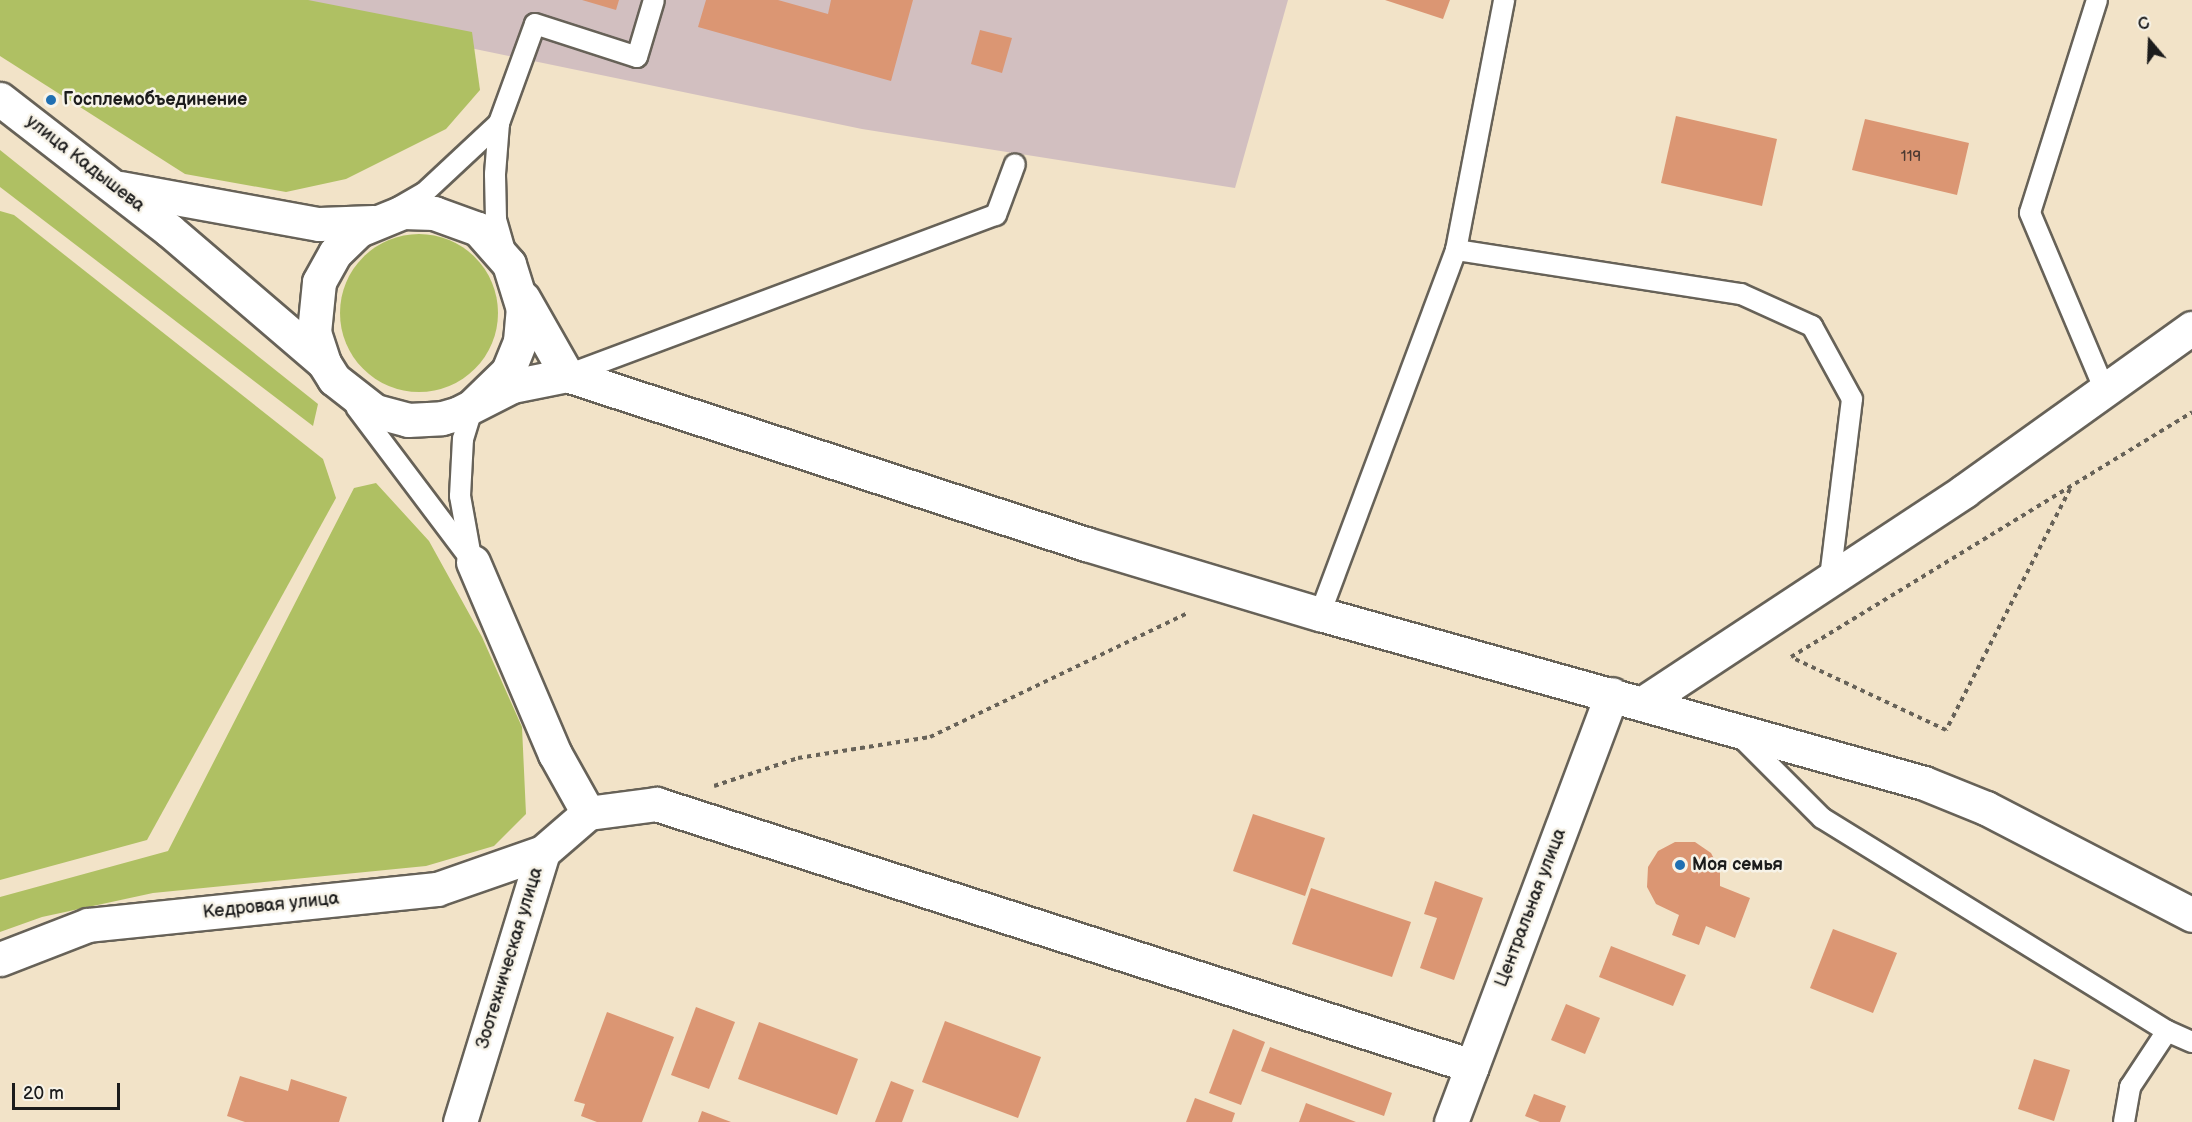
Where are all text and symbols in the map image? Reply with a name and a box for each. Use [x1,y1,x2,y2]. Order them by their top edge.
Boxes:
north arrow [2120,12,2180,72]
text: С [2136,14,2152,35]
place label: Госплемобъединение [63,89,247,111]
marker: Госплемобъединение [44,93,58,107]
street label: улица Кадышева [21,111,149,217]
house number: 119 [1901,148,1921,166]
street label: Центральная улица [1491,826,1571,990]
place label: Моя семья [1692,854,1783,876]
marker: Моя семья [1673,858,1687,872]
street label: Зоотехническая улица [472,865,548,1051]
street label: Кедровая улица [202,888,340,924]
scale bar [15,1071,123,1109]
text: 20 m [23,1083,64,1104]

